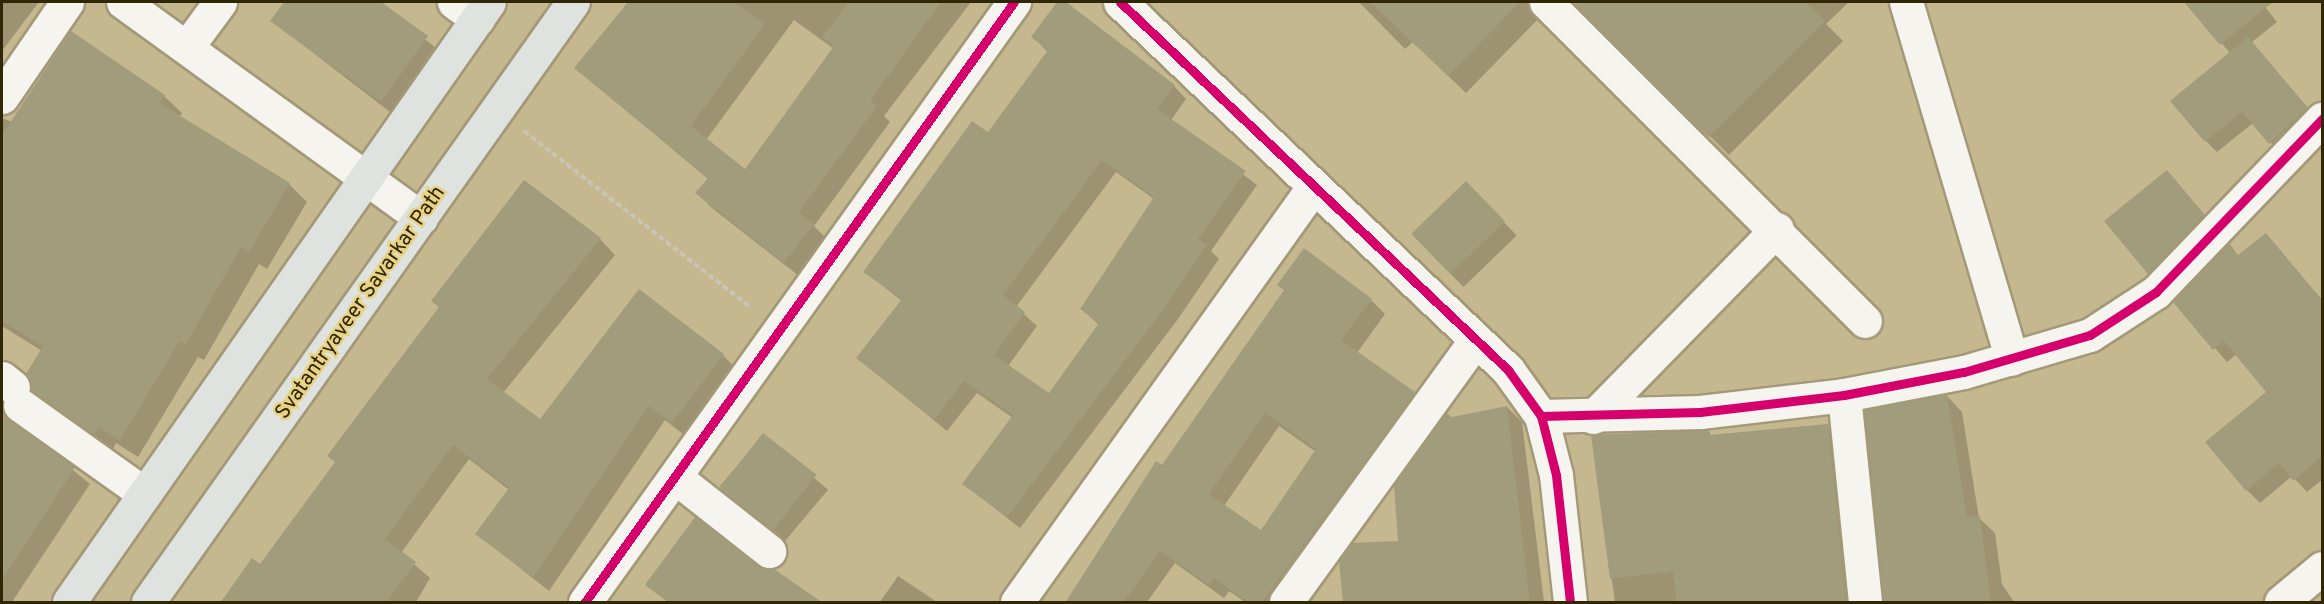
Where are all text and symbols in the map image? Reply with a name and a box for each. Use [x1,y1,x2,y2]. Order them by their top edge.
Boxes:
street label: Svatantryaveer Savarkar Path [271,181,451,425]

